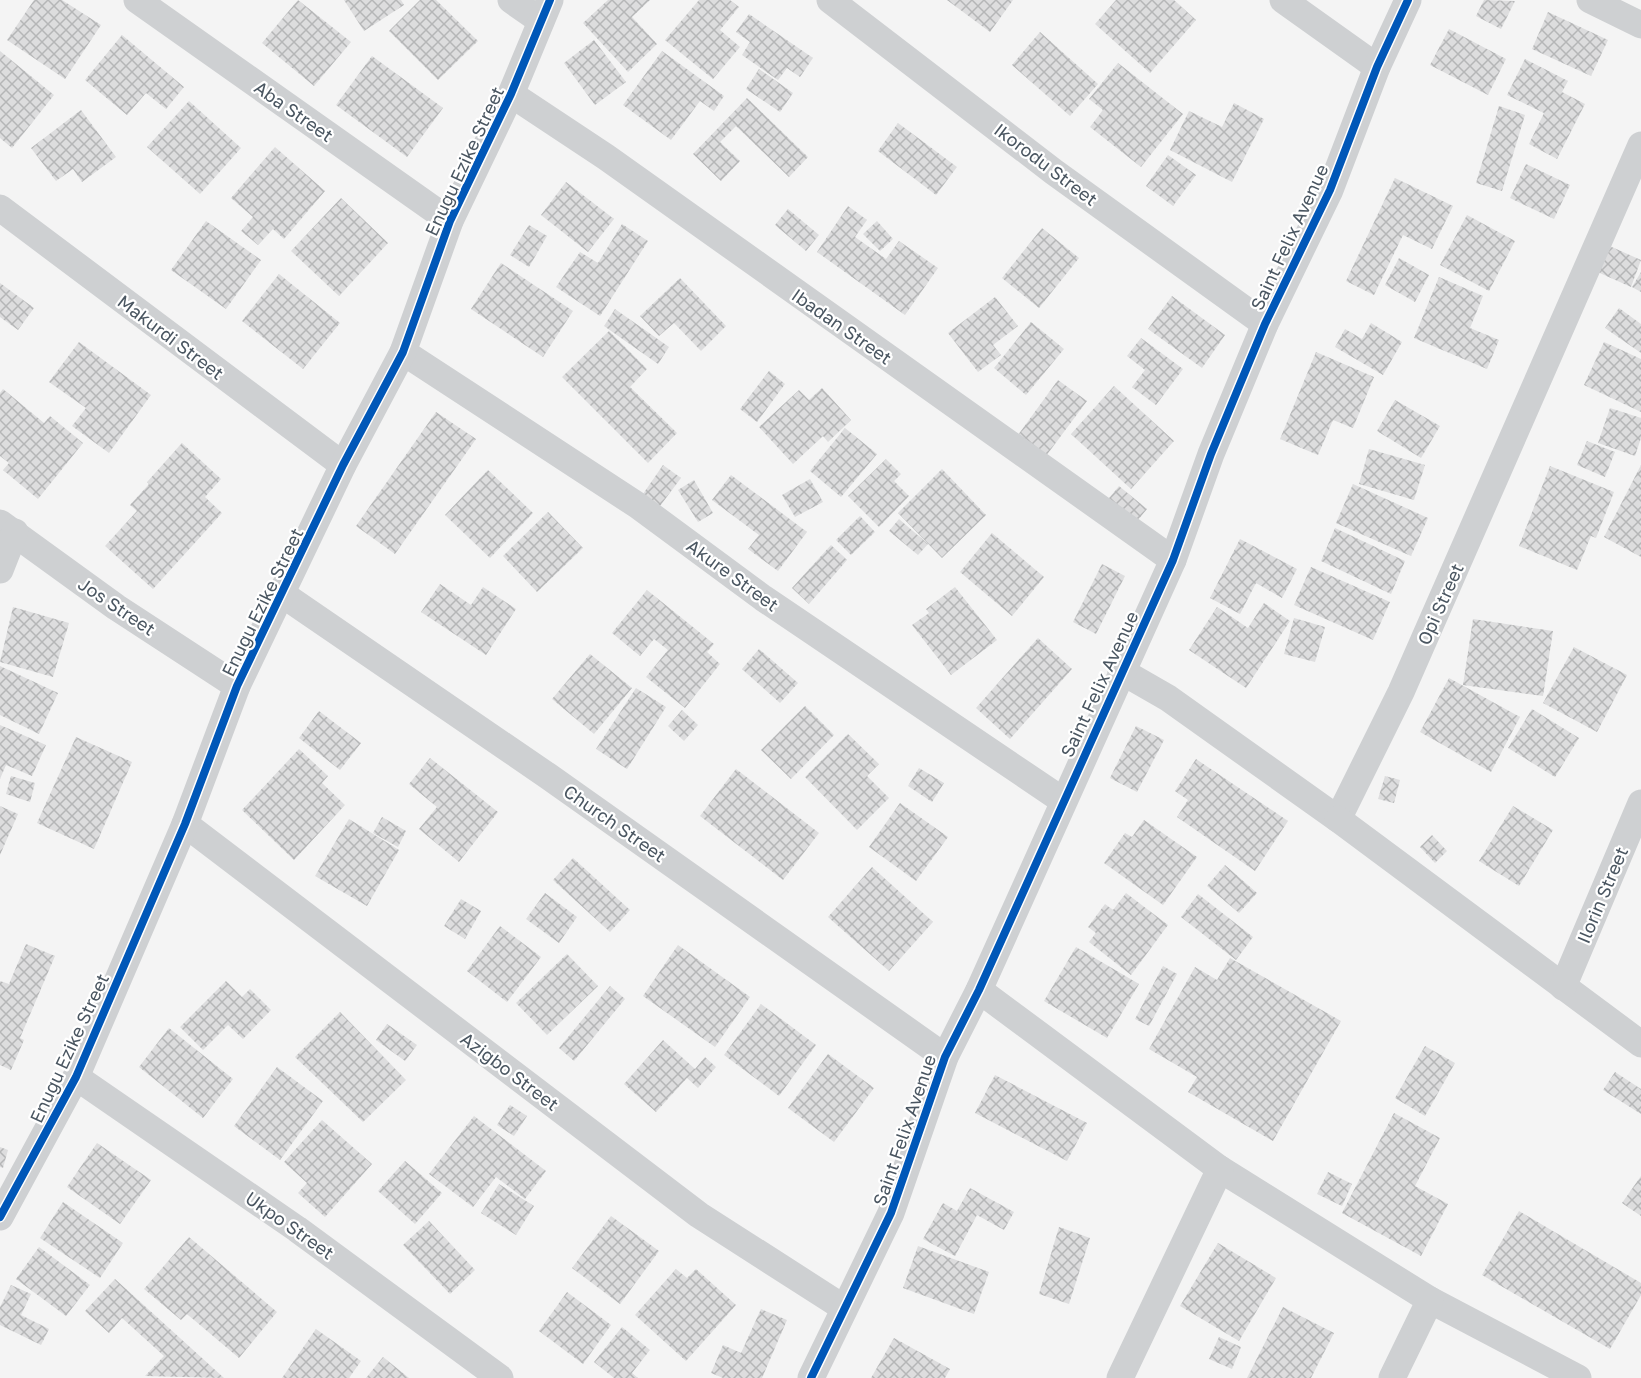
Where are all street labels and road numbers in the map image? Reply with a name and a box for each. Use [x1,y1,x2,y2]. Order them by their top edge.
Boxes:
street label: Aba Street [250,76,338,146]
street label: Enugu Ezike Street [420,83,508,239]
street label: Ikorodu Street [990,118,1102,210]
street label: Saint Felix Avenue [1246,160,1332,314]
street label: Ibadan Street [788,283,896,369]
street label: Makurdi Street [114,290,228,384]
street label: Enugu Ezike Street [217,524,307,680]
street label: Akure Street [683,534,783,616]
street label: Opi Street [1412,560,1468,648]
street label: Jos Street [74,572,160,640]
street label: Saint Felix Avenue [1056,607,1142,761]
street label: Church Street [560,780,670,866]
street label: Ilorin Street [1572,843,1632,947]
street label: Enugu Ezike Street [25,970,113,1126]
street label: Azigbo Street [457,1027,563,1115]
street label: Saint Felix Avenue [868,1051,940,1209]
street label: Ukpo Street [242,1186,338,1264]

